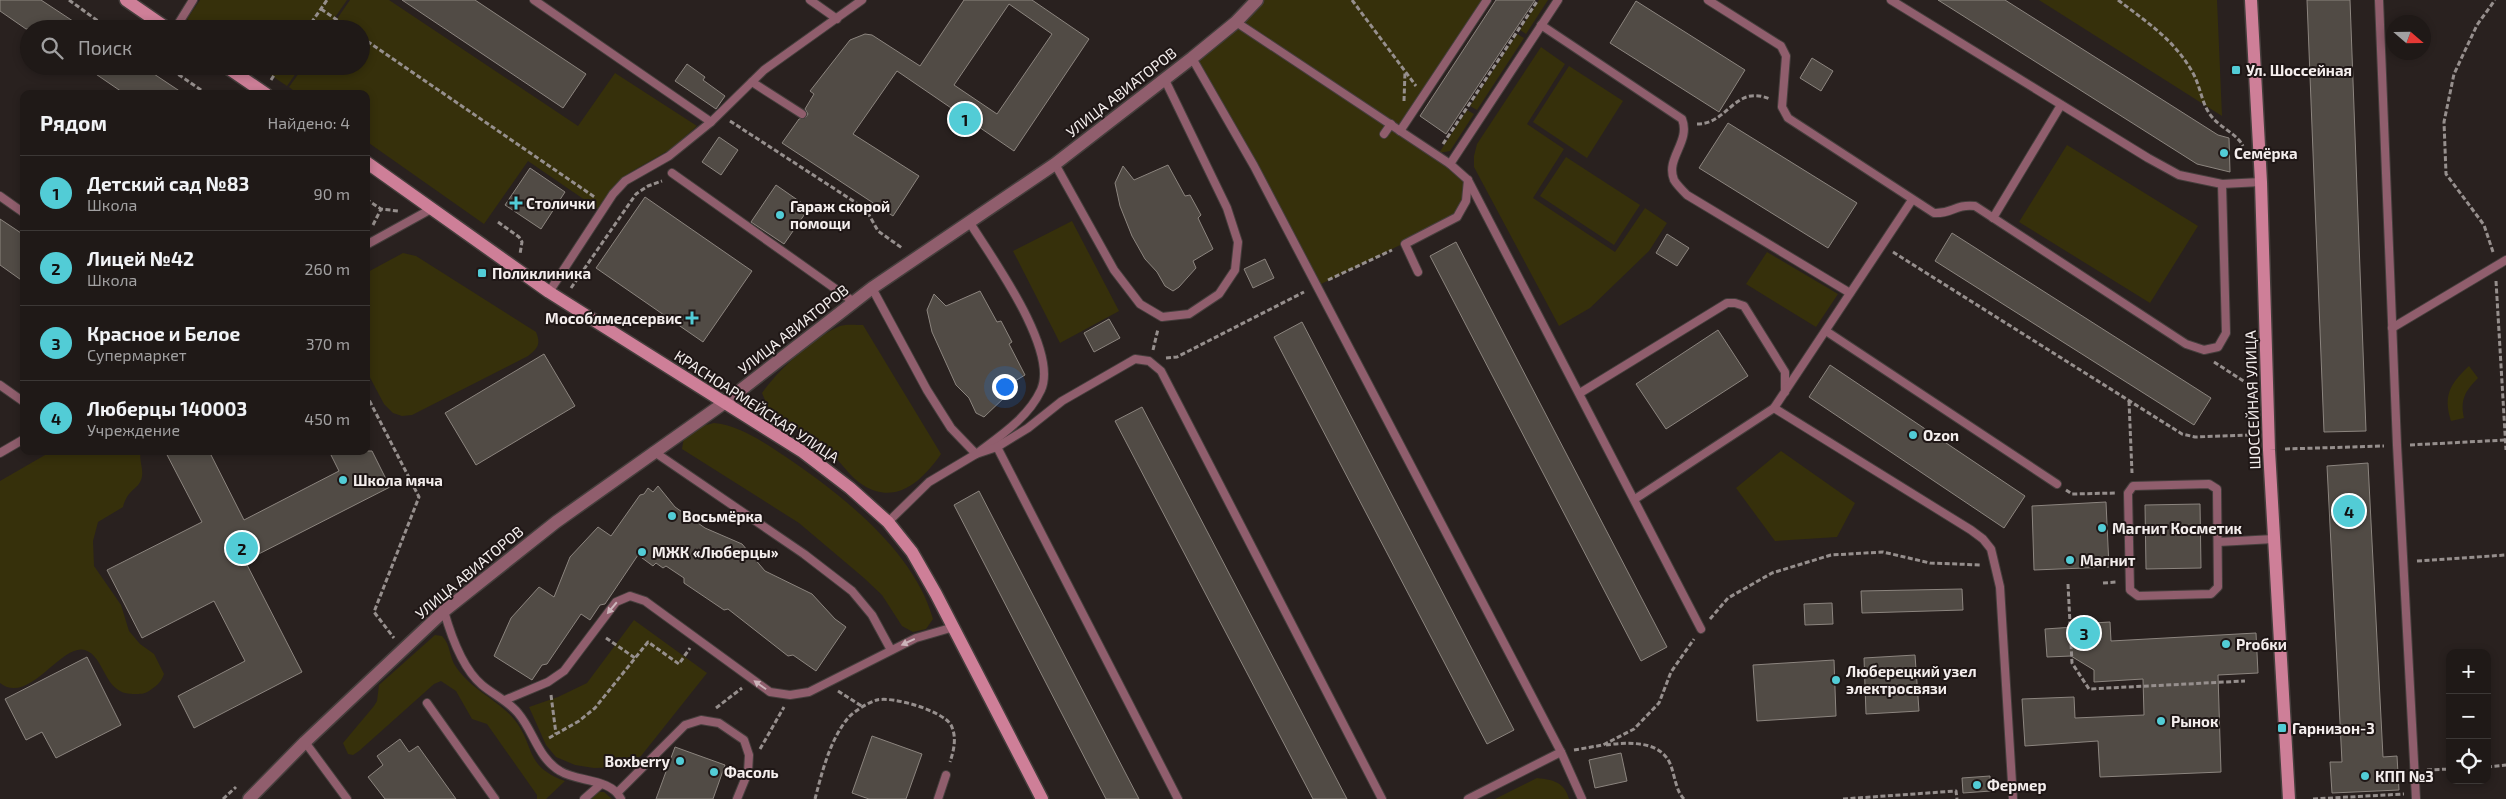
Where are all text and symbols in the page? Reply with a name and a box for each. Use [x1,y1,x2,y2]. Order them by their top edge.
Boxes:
north arrow [2386,15,2431,60]
search box [20,20,370,75]
icon: search [38,34,66,62]
text: Поиск [78,36,132,59]
street label: УЛИЦА АВИАТОРОВ [1062,43,1180,141]
place label: Ул. Шоссейная [2246,61,2352,79]
marker: Ул. Шоссейная [2230,64,2242,76]
pin: 1 [949,100,981,138]
text: Рядом [40,110,107,135]
text: Найдено: 4 [267,113,350,132]
place label: Семёрка [2234,144,2298,162]
marker: Семёрка [2218,147,2230,159]
text: Детский сад №83 [87,172,249,195]
text: 1 [53,184,59,203]
text: 90 m [314,184,350,203]
place label: Столички [526,194,595,212]
text: Школа [87,195,137,214]
marker: Столички [510,197,522,209]
place label: Гараж скорой помощи [790,197,890,232]
marker: Гараж скорой помощи [774,209,786,221]
text: Лицей №42 [87,247,194,270]
text: 2 [51,259,61,278]
text: 260 m [305,259,350,278]
place label: Поликлиника [492,264,591,282]
marker: Поликлиника [476,267,488,279]
text: Школа [87,270,137,289]
street label: УЛИЦА АВИАТОРОВ [734,280,852,378]
place label: Мособлмедсервис [545,309,682,327]
marker: Мособлмедсервис [686,312,698,324]
text: Красное и Белое [87,322,240,345]
street label: ШОССЕЙНАЯ УЛИЦА [2241,329,2263,470]
text: 3 [51,334,61,353]
text: 370 m [306,334,350,353]
text: Супермаркет [87,345,186,364]
street label: КРАСНОАРМЕЙСКАЯ УЛИЦА [671,346,843,466]
your location [992,374,1018,400]
text: Люберцы 140003 [87,397,247,420]
text: 4 [51,409,61,428]
text: 450 m [304,409,350,428]
text: Учреждение [87,420,180,439]
place label: Ozon [1923,426,1959,444]
marker: Ozon [1907,429,1919,441]
place label: Школа мяча [353,471,443,489]
marker: Школа мяча [337,474,349,486]
pin: 4 [2333,492,2365,530]
place label: Восьмёрка [682,507,763,525]
marker: Восьмёрка [666,510,678,522]
place label: Магнит Косметик [2112,519,2243,537]
street label: УЛИЦА АВИАТОРОВ [411,522,527,622]
marker: Магнит Косметик [2096,522,2108,534]
pin: 2 [226,529,258,567]
place label: МЖК «Люберцы» [652,543,779,561]
marker: МЖК «Люберцы» [636,546,648,558]
place label: Магнит [2080,551,2136,569]
marker: Магнит [2064,554,2076,566]
one-way arrow [607,602,618,615]
pin: 3 [2068,614,2100,652]
place label: Proбки [2236,635,2287,653]
one-way arrow [901,638,915,646]
marker: Proбки [2220,638,2232,650]
map controls [2446,649,2491,784]
button: + [2446,649,2491,694]
place label: Люберецкий узел электросвязи [1846,662,1977,697]
marker: Люберецкий узел электросвязи [1830,674,1842,686]
one-way arrow [753,680,767,690]
button: − [2446,694,2491,739]
place label: Рынок [2171,712,2219,730]
marker: Рынок [2155,715,2167,727]
place label: Гарнизон-3 [2292,719,2375,737]
marker: Гарнизон-3 [2276,722,2288,734]
button: locate [2446,739,2491,784]
place label: Boxberry [605,752,670,771]
marker: Boxberry [674,755,686,767]
place label: Фасоль [724,763,779,781]
marker: Фасоль [708,766,720,778]
place label: КПП №3 [2375,767,2434,785]
marker: КПП №3 [2359,770,2371,782]
place label: Фермер [1987,776,2047,794]
marker: Фермер [1971,779,1983,791]

